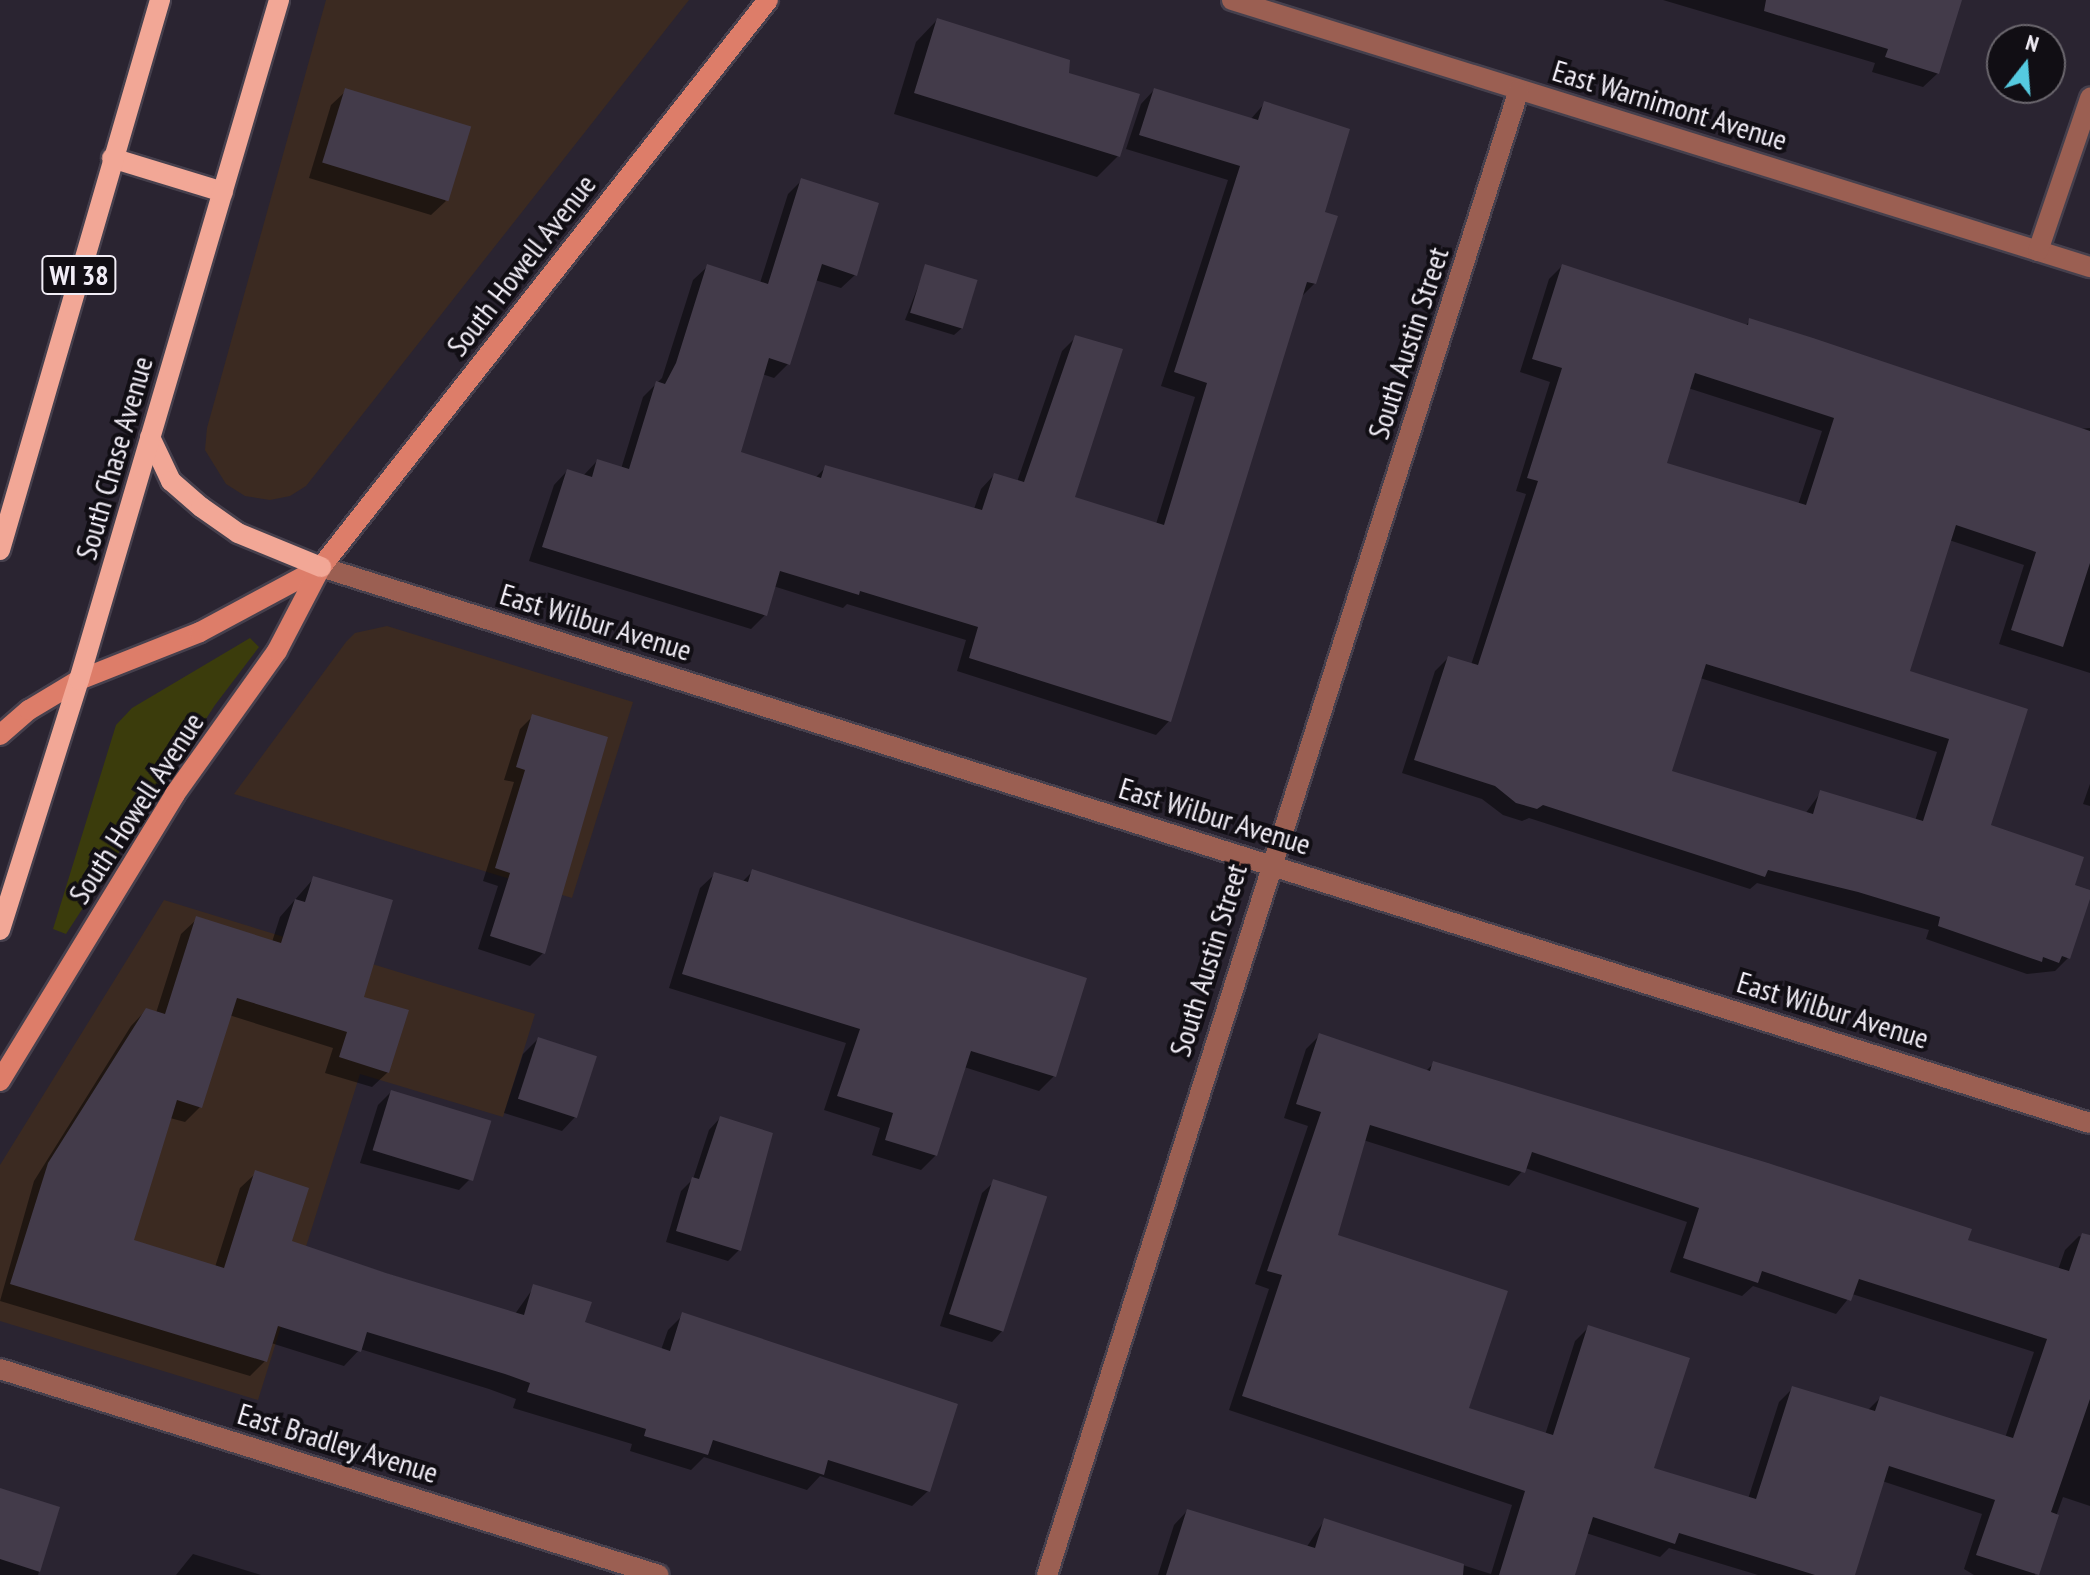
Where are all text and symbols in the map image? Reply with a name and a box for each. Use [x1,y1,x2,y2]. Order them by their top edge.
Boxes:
north arrow [1986,24,2066,104]
text: N [2023,28,2042,58]
street label: East Warnimont Avenue [1548,52,1792,158]
street label: South Howell Avenue [439,167,603,363]
street label: South Austin Street [1360,242,1456,444]
road number: WI 38 [41,251,117,299]
street label: South Chase Avenue [68,352,160,564]
street label: East Wilbur Avenue [495,576,697,668]
street label: South Howell Avenue [61,705,211,911]
street label: East Wilbur Avenue [1114,770,1316,862]
street label: South Austin Street [1161,859,1255,1061]
street label: East Wilbur Avenue [1732,964,1934,1056]
street label: East Bradley Avenue [233,1395,443,1491]

